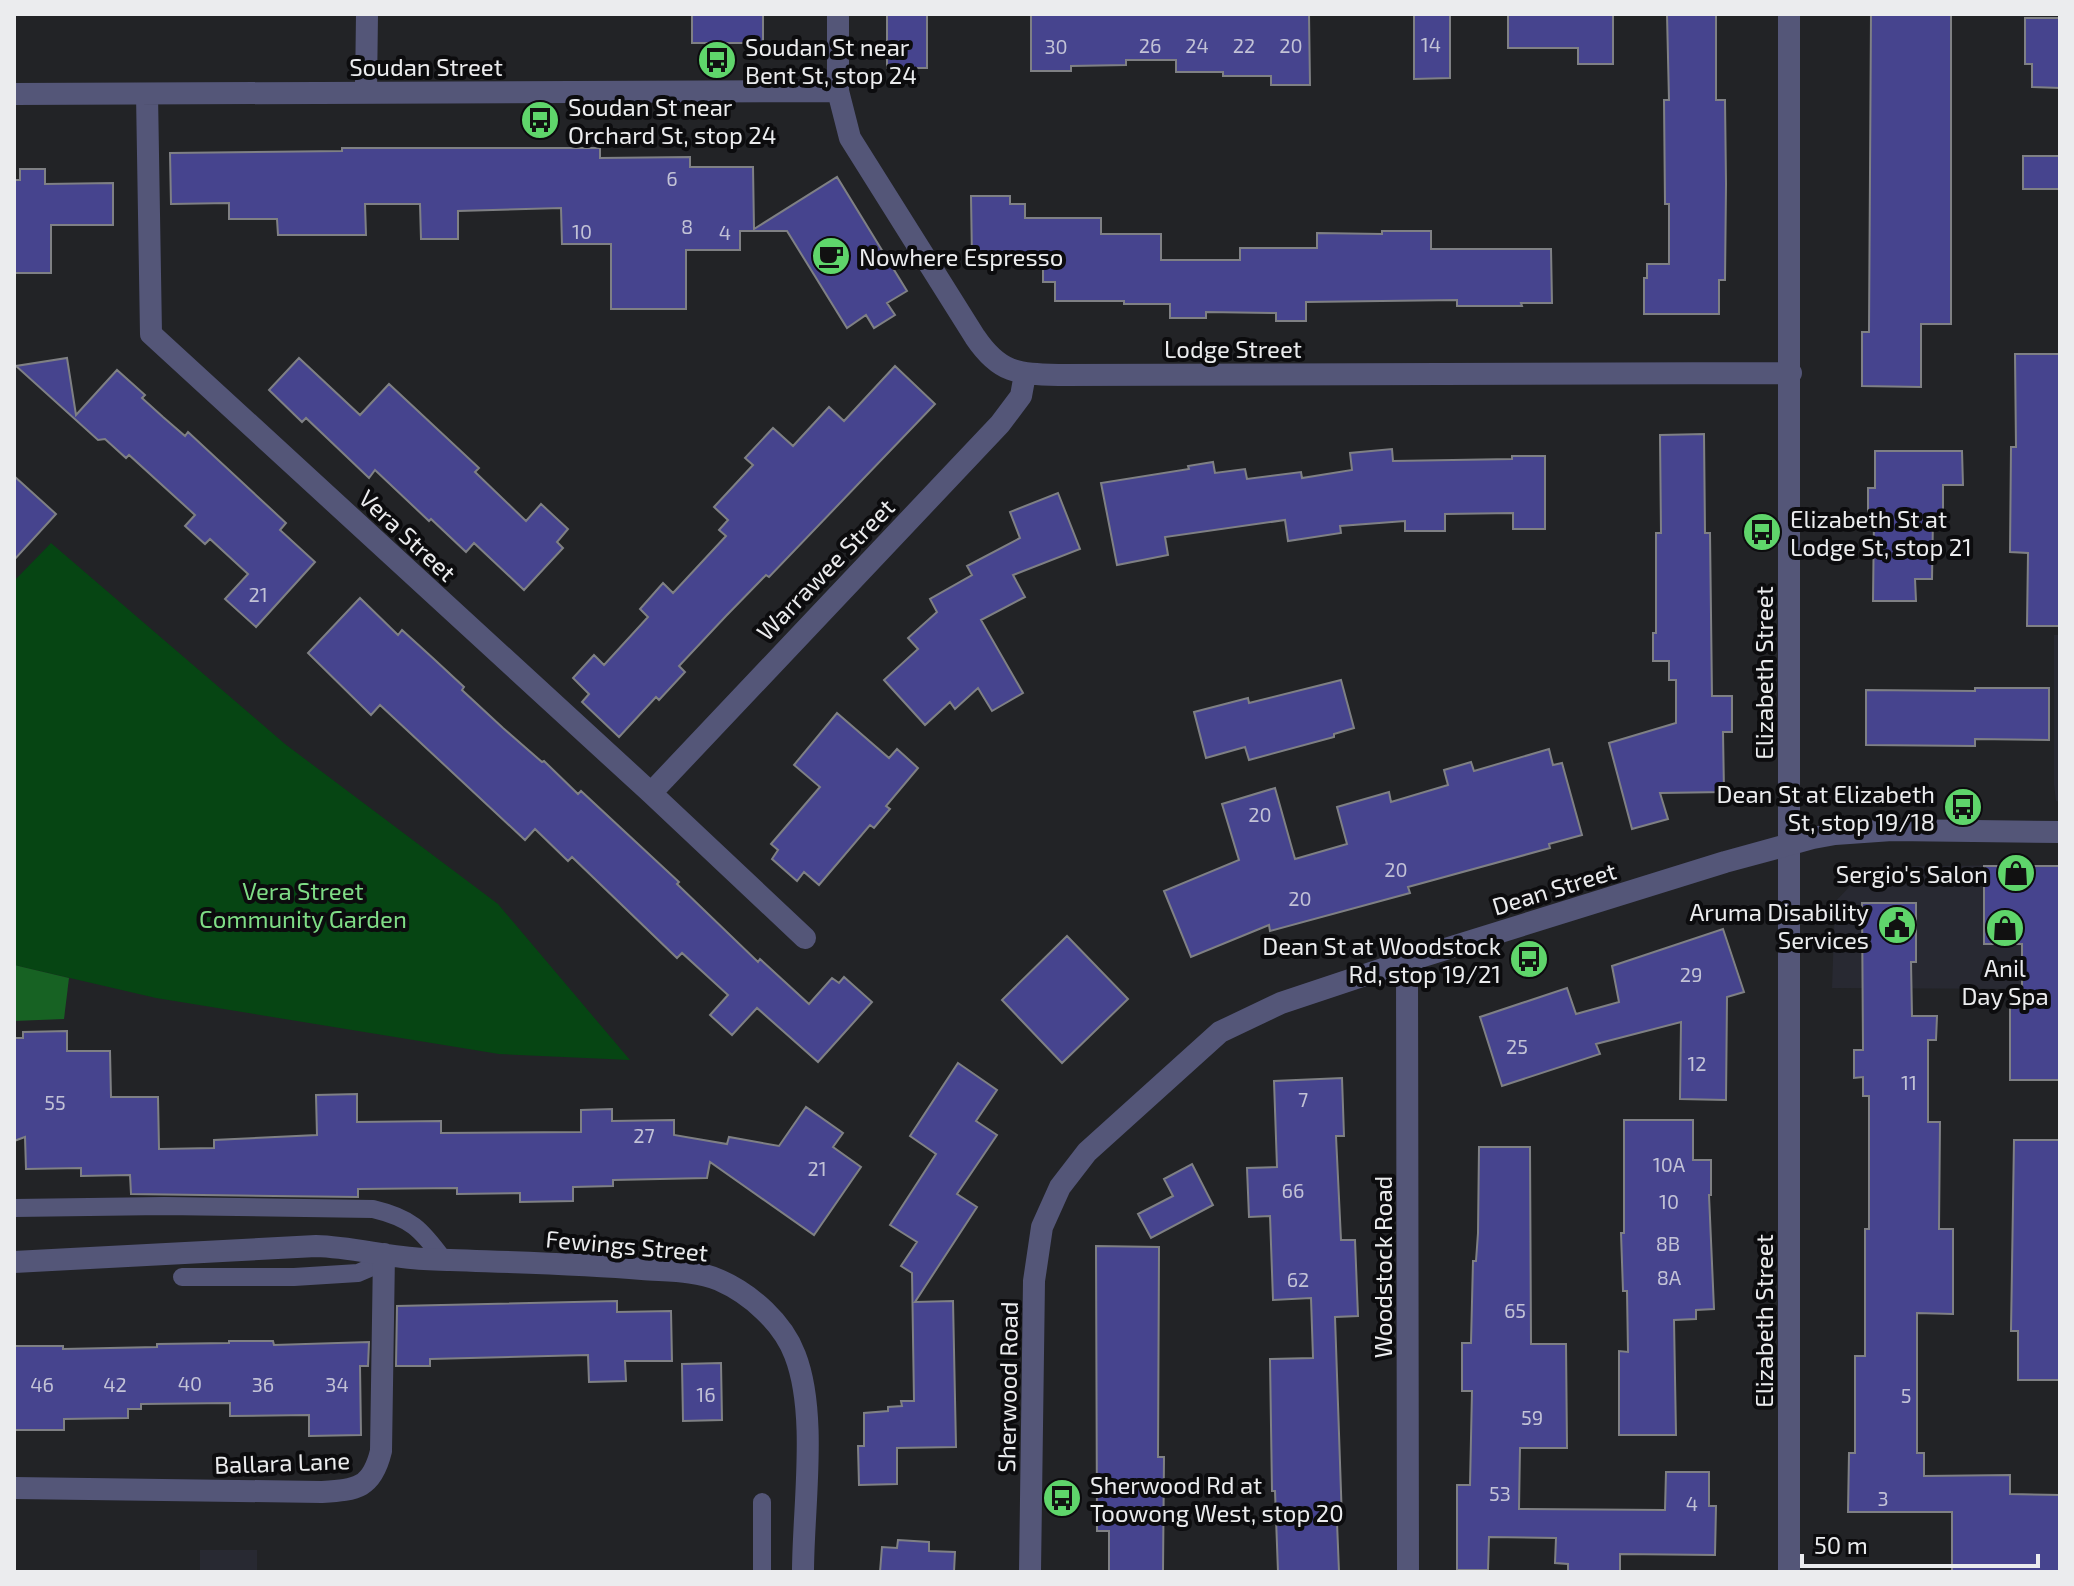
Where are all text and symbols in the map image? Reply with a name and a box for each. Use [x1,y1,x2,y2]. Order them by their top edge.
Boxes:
place label: Soudan St near Bent St, stop 24 [745,32,917,89]
house number: 14 [1421,32,1441,56]
house number: 26 [1139,33,1161,57]
house number: 24 [1185,33,1209,57]
house number: 22 [1233,33,1255,57]
house number: 20 [1279,33,1303,57]
house number: 30 [1044,34,1068,58]
bus stop icon: Soudan St near Bent St, stop 24 [696,39,738,81]
street label: Soudan Street [349,52,503,81]
place label: Soudan St near Orchard St, stop 24 [568,92,776,149]
bus stop icon: Soudan St near Orchard St, stop 24 [519,99,561,141]
house number: 6 [666,166,678,190]
house number: 8 [681,214,693,238]
house number: 10 [572,219,592,243]
house number: 4 [719,220,731,244]
cafe icon: Nowhere Espresso [810,235,852,277]
place label: Nowhere Espresso [859,242,1063,271]
street label: Lodge Street [1164,334,1302,363]
street label: Vera Street [354,483,462,587]
street label: Warrawee Street [750,492,900,646]
place label: Elizabeth St at Lodge St, stop 21 [1790,504,1972,561]
bus stop icon: Elizabeth St at Lodge St, stop 21 [1741,511,1783,553]
house number: 21 [248,582,268,606]
street label: Elizabeth Street [1749,586,1778,760]
place label: Dean St at Elizabeth St, stop 19/18 [1717,779,1935,836]
bus stop icon: Dean St at Elizabeth St, stop 19/18 [1942,786,1984,828]
house number: 20 [1248,802,1272,826]
shop icon: Sergio's Salon [1995,852,2037,894]
street label: Dean Street [1489,855,1619,921]
house number: 20 [1384,857,1408,881]
place label: Sergio's Salon [1836,859,1988,888]
park label: Vera Street Community Garden [199,876,407,933]
house number: 20 [1288,886,1312,910]
place label: Aruma Disability Services [1689,897,1869,954]
public building icon: Aruma Disability Services [1876,904,1918,946]
shop icon: Anil Day Spa [1984,907,2026,949]
place label: Dean St at Woodstock Rd, stop 19/21 [1262,931,1501,988]
bus stop icon: Dean St at Woodstock Rd, stop 19/21 [1508,938,1550,980]
place label: Anil Day Spa [1961,953,2049,1010]
house number: 29 [1680,962,1702,986]
house number: 25 [1506,1034,1528,1058]
house number: 12 [1687,1051,1707,1075]
house number: 11 [1901,1070,1917,1094]
house number: 7 [1298,1087,1308,1111]
house number: 55 [44,1090,66,1114]
house number: 27 [633,1123,655,1147]
house number: 10A [1653,1152,1686,1176]
house number: 21 [807,1156,827,1180]
street label: Woodstock Road [1368,1176,1397,1358]
house number: 66 [1282,1178,1304,1202]
house number: 10 [1659,1189,1679,1213]
street label: Fewings Street [545,1223,709,1267]
house number: 8B [1656,1231,1680,1255]
street label: Elizabeth Street [1749,1234,1778,1408]
house number: 8A [1657,1265,1682,1289]
house number: 62 [1287,1267,1309,1291]
house number: 65 [1504,1298,1526,1322]
street label: Sherwood Road [991,1301,1023,1473]
house number: 40 [178,1371,202,1395]
house number: 46 [30,1372,54,1396]
house number: 42 [103,1372,127,1396]
house number: 36 [252,1372,274,1396]
house number: 34 [325,1372,349,1396]
house number: 16 [696,1382,716,1406]
house number: 5 [1901,1383,1911,1407]
house number: 59 [1521,1405,1543,1429]
street label: Ballara Lane [214,1445,350,1479]
place label: Sherwood Rd at Toowong West, stop 20 [1090,1470,1344,1527]
bus stop icon: Sherwood Rd at Toowong West, stop 20 [1041,1477,1083,1519]
house number: 53 [1489,1481,1511,1505]
house number: 3 [1877,1486,1889,1510]
house number: 4 [1686,1491,1698,1515]
scale bar [1802,1518,2038,1568]
text: 50 m [1814,1530,1868,1559]

